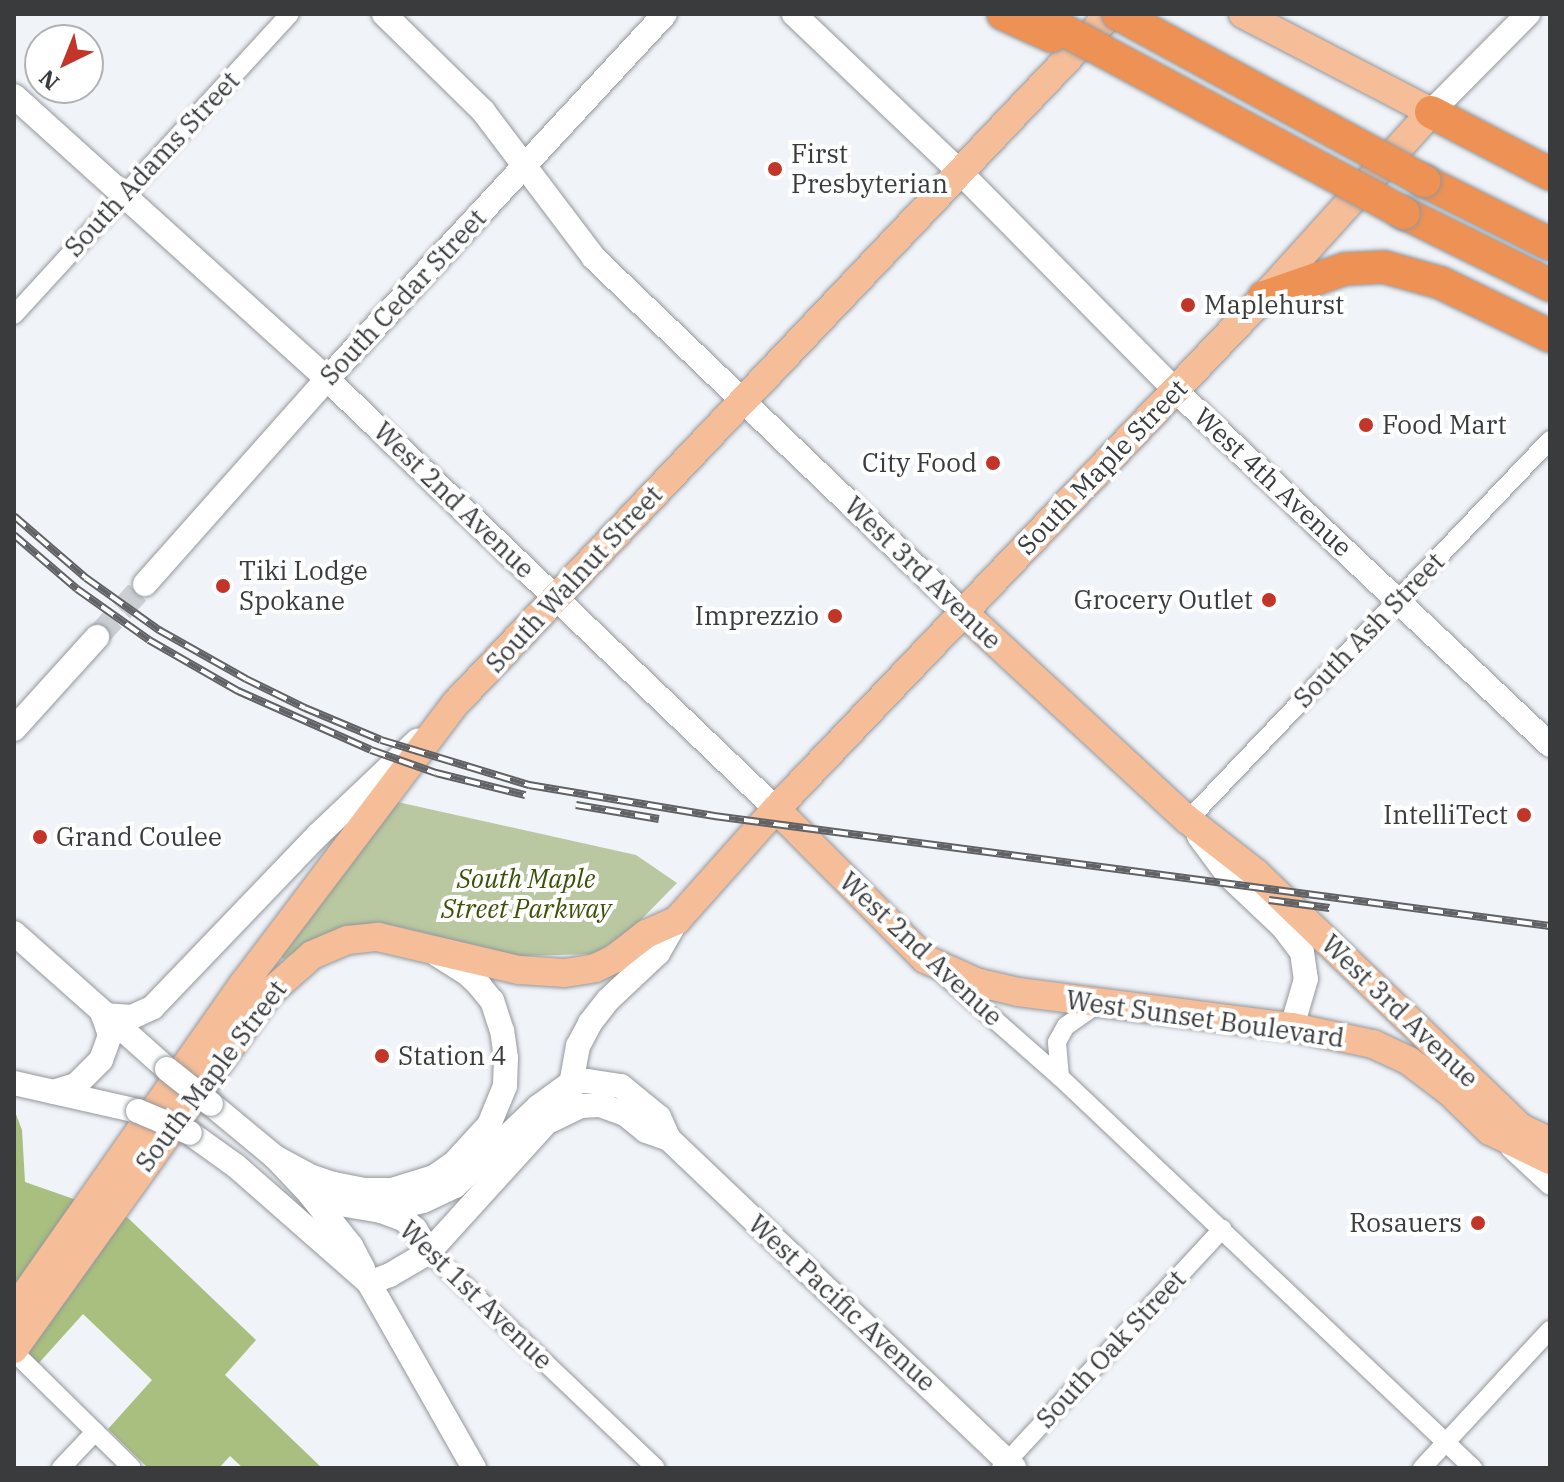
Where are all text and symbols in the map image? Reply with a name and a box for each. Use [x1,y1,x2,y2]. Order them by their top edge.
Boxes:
north arrow [24,24,104,104]
text: N [32,64,65,97]
street label: South Adams Street [58,65,246,263]
place label: First Presbyterian [791,138,948,200]
marker: First Presbyterian [766,160,784,178]
street label: South Cedar Street [314,203,492,391]
place label: Maplehurst [1204,289,1344,321]
marker: Maplehurst [1179,296,1197,314]
street label: South Maple Street [1011,373,1193,561]
street label: West 4th Avenue [1188,401,1358,563]
place label: Food Mart [1382,409,1507,441]
street label: West 2nd Avenue [367,415,541,585]
marker: Food Mart [1357,416,1375,434]
place label: City Food [862,447,977,479]
marker: City Food [984,454,1002,472]
street label: South Walnut Street [479,479,669,679]
street label: West 3rd Avenue [838,490,1008,656]
street label: South Ash Street [1287,546,1451,714]
place label: Tiki Lodge Spokane [239,555,368,616]
marker: Tiki Lodge Spokane [214,577,232,595]
place label: Grocery Outlet [1074,584,1253,616]
marker: Grocery Outlet [1260,591,1278,609]
place label: Imprezzio [695,600,819,632]
marker: Imprezzio [826,607,844,625]
place label: IntelliTect [1383,799,1508,831]
marker: IntelliTect [1515,806,1533,824]
place label: Grand Coulee [56,821,222,853]
marker: Grand Coulee [31,828,49,846]
park label: South Maple Street Parkway [441,863,611,924]
street label: West 2nd Avenue [833,866,1009,1032]
street label: West 3rd Avenue [1315,928,1485,1094]
street label: South Maple Street [129,974,293,1178]
street label: West Sunset Boulevard [1064,984,1346,1054]
place label: Station 4 [398,1040,507,1072]
marker: Station 4 [373,1047,391,1065]
place label: Rosauers [1349,1207,1462,1239]
street label: West Pacific Avenue [742,1208,942,1398]
street label: West 1st Avenue [393,1214,559,1376]
marker: Rosauers [1469,1214,1487,1232]
street label: South Oak Street [1030,1264,1192,1434]

